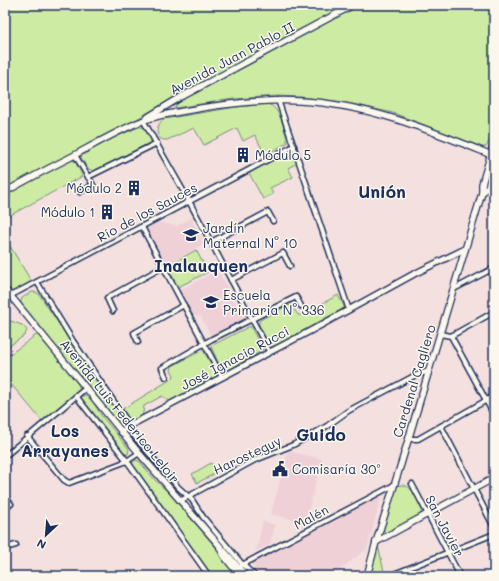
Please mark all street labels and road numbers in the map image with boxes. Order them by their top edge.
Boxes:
street label: Avenida Juan Pablo II [166,17,297,98]
street label: Río de los Sauces [94,178,200,245]
street label: José Ignacio Rucci [178,322,292,393]
street label: Cardenal Cagliero [388,322,439,439]
street label: Avenida Luis Federico Leloir [57,335,184,486]
street label: Harosteguy [210,431,284,478]
street label: San Javier [422,492,469,560]
street label: Malén [290,500,331,533]

